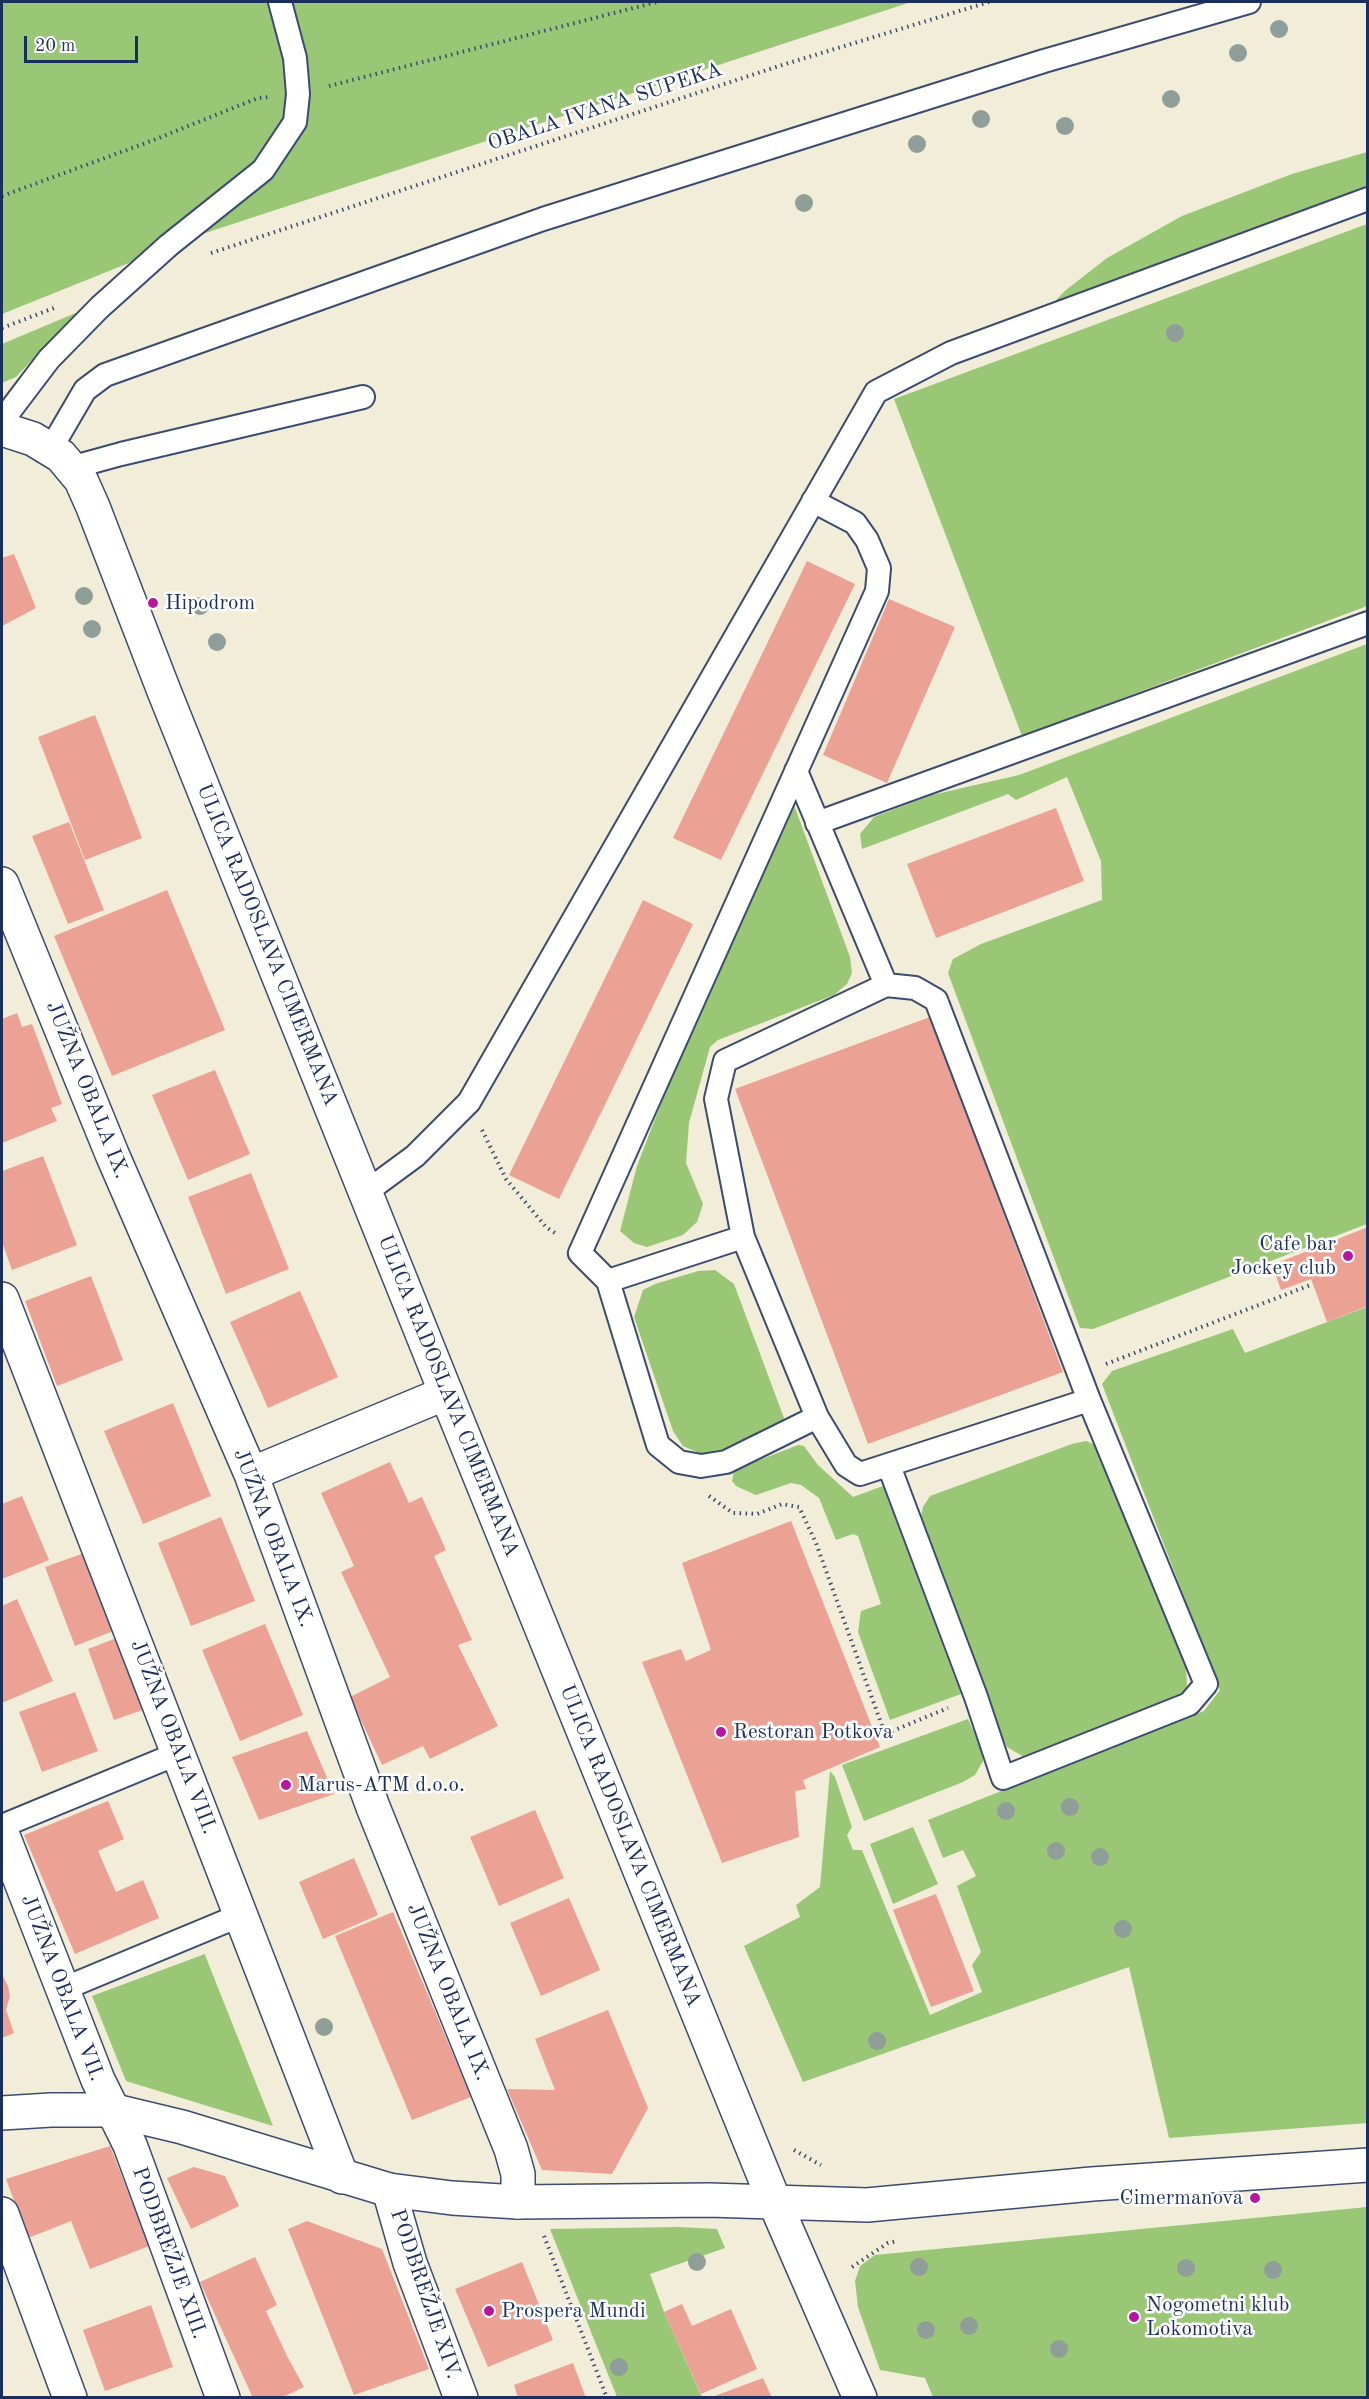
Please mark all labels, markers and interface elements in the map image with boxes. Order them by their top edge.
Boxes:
scale bar [27,24,141,62]
text: 20 m [35,37,75,55]
street label: OBALA IVANA SUPEKA [485,57,725,157]
place label: Hipodrom [165,590,255,616]
marker: Hipodrom [146,596,160,610]
street label: ULICA RADOSLAVA CIMERMANA [191,780,343,1110]
street label: JUŽNA OBALA IX. [40,998,134,1182]
street label: ULICA RADOSLAVA CIMERMANA [372,1231,524,1561]
place label: Cafe bar Jockey club [1231,1231,1336,1281]
marker: Cafe bar Jockey club [1341,1249,1355,1263]
street label: JUŽNA OBALA IX. [227,1445,319,1631]
street label: JUŽNA OBALA VIII. [124,1636,222,1838]
street label: ULICA RADOSLAVA CIMERMANA [554,1681,706,2011]
place label: Restoran Potkova [733,1719,893,1745]
marker: Restoran Potkova [714,1725,728,1739]
place label: Marus-ATM d.o.o. [298,1772,465,1798]
marker: Marus-ATM d.o.o. [279,1778,293,1792]
street label: JUŽNA OBALA VII. [15,1891,109,2085]
street label: JUŽNA OBALA IX. [401,1900,495,2084]
street label: PODBREŽJE XIII. [126,2164,212,2342]
place label: Cimermanova [1120,2185,1243,2211]
marker: Cimermanova [1248,2191,1262,2205]
street label: PODBREŽJE XIV. [384,2206,466,2382]
place label: Nogometni klub Lokomotiva [1146,2292,1289,2342]
place label: Prospera Mundi [501,2298,646,2324]
marker: Prospera Mundi [482,2304,496,2318]
marker: Nogometni klub Lokomotiva [1127,2310,1141,2324]

